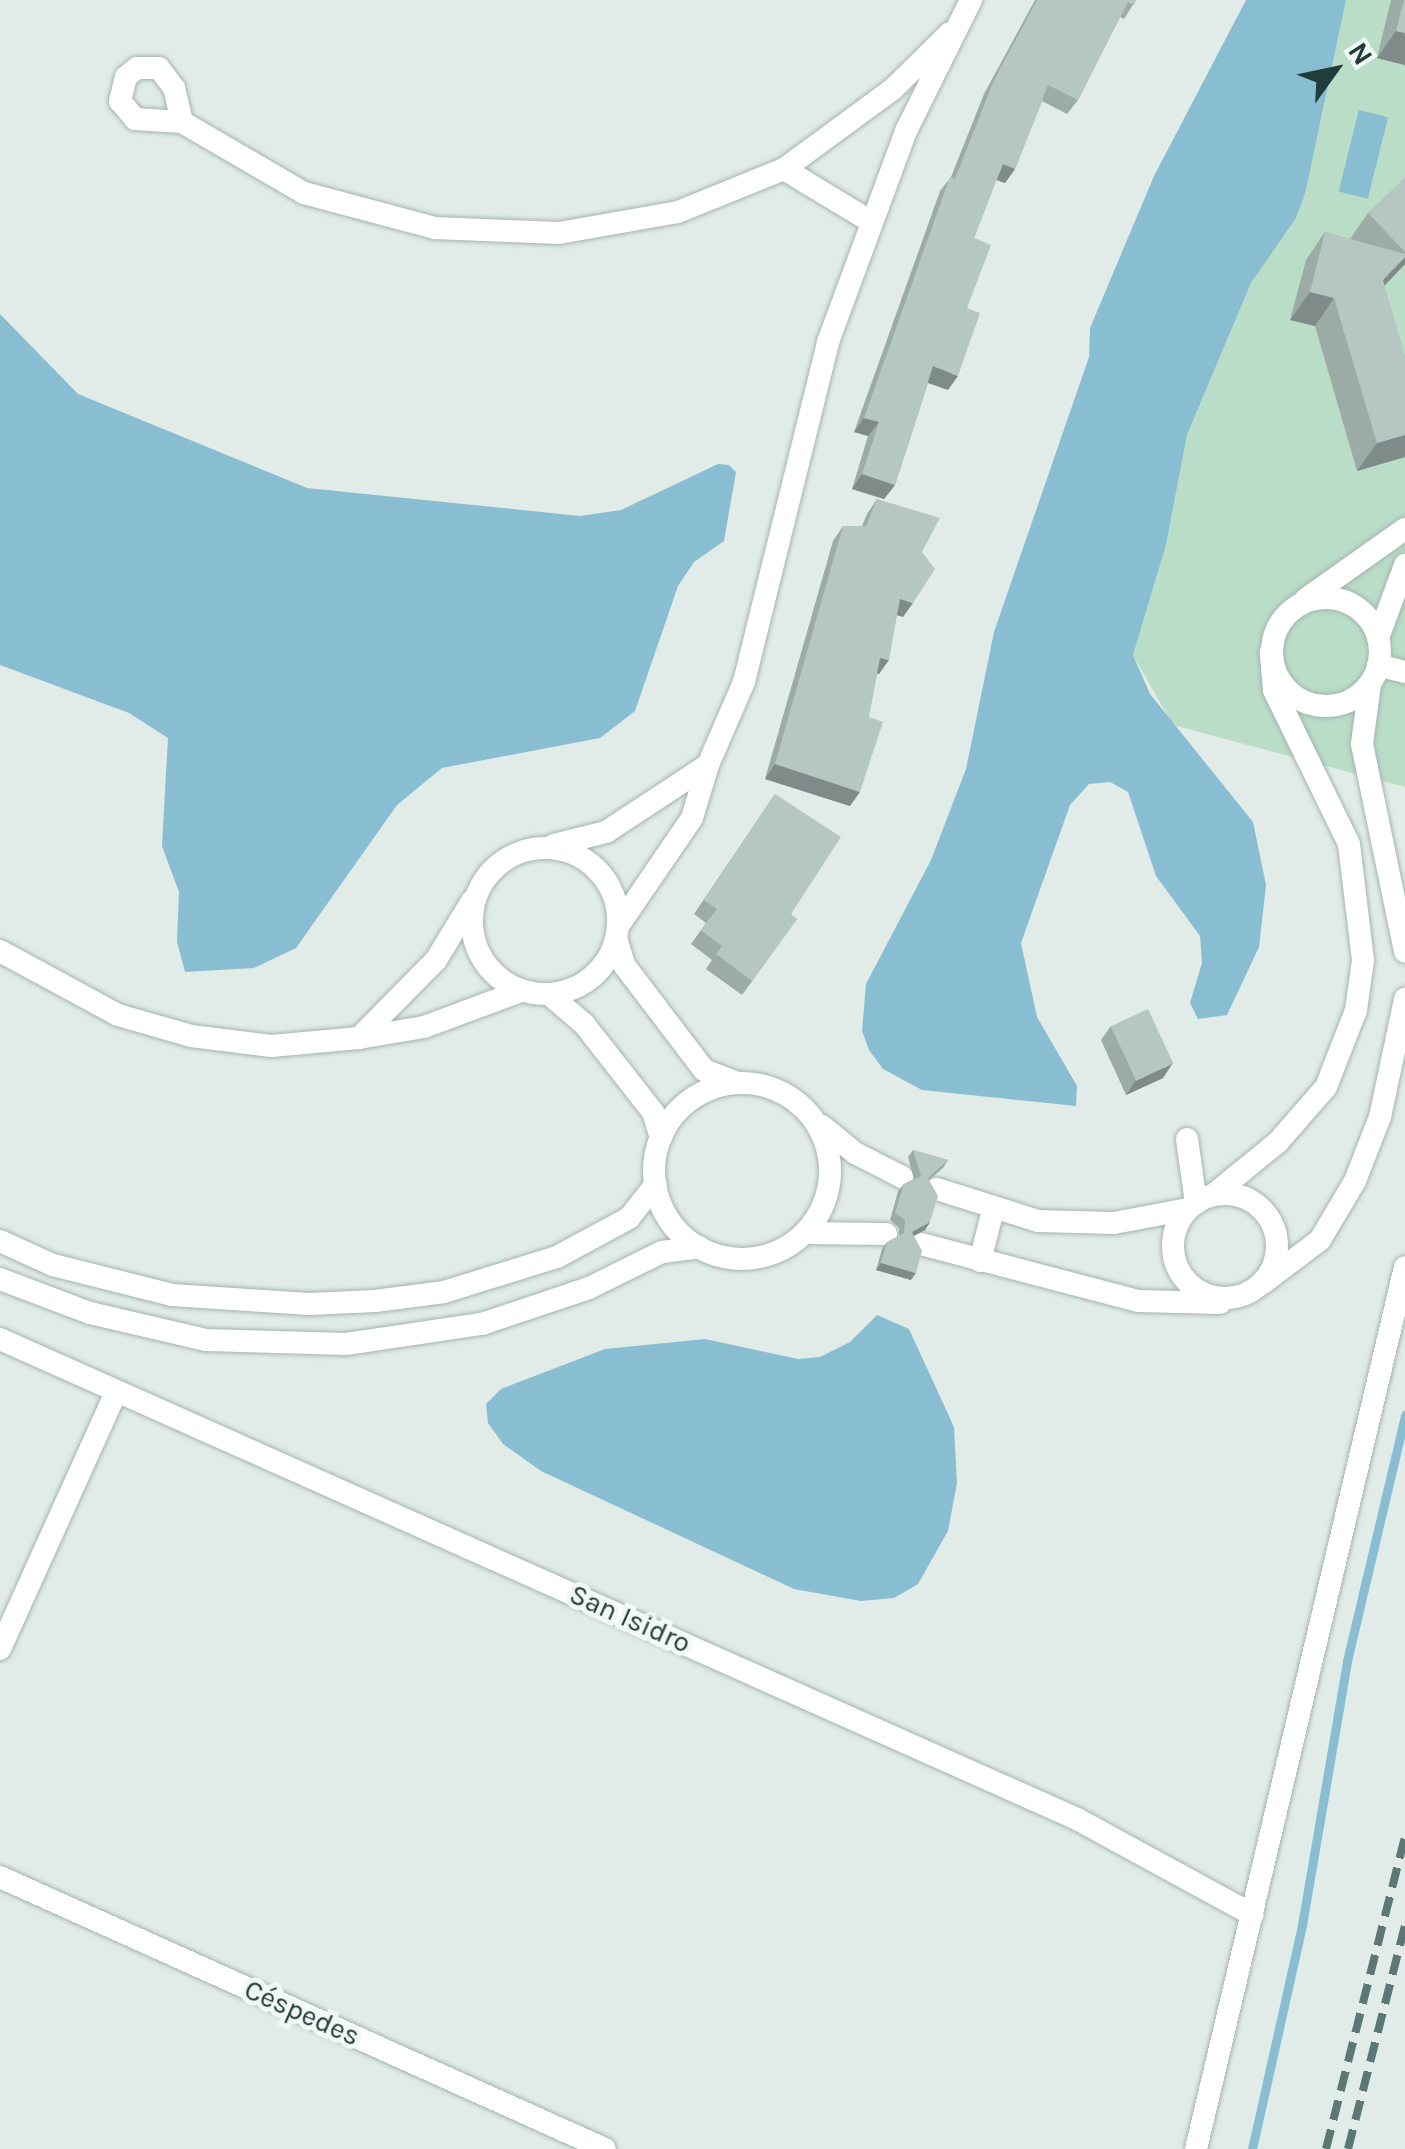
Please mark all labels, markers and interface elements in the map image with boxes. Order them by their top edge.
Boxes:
north arrow [1285,20,1385,120]
text: N [1341,36,1380,71]
street label: San Isidro [564,1577,696,1661]
street label: Céspedes [239,1973,365,2053]

